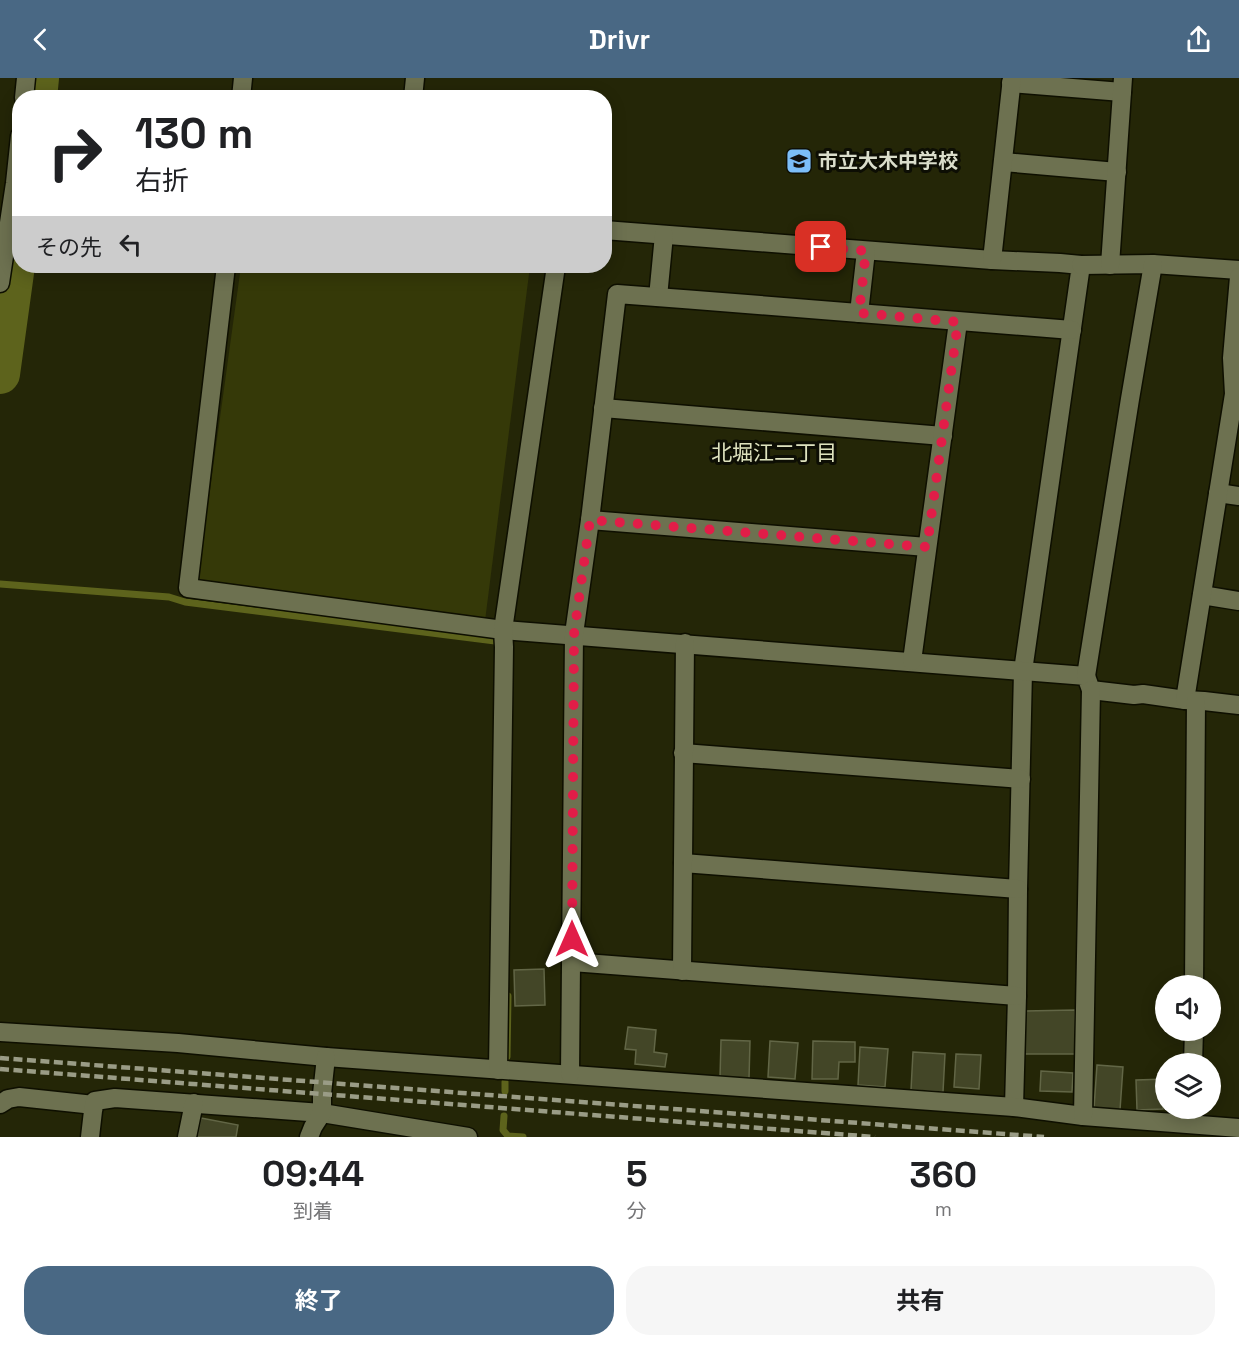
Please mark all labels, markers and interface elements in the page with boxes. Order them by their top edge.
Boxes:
text: Drivr [589,22,650,57]
icon: back [24,23,57,56]
icon: share [1182,23,1215,56]
text: 130 m [135,107,253,160]
icon: right [36,114,114,192]
school or university icon: 市立大木中学校 [784,146,814,176]
place label: 市立大木中学校 [818,148,958,174]
text: 右折 [135,163,189,198]
pin [795,221,846,272]
icon: left [114,228,147,261]
icon: arrive [804,230,837,263]
text: その先 [36,233,102,261]
district label: 北堀江二丁目 [711,439,837,466]
position arrow [540,907,604,971]
map controls [1155,975,1221,1119]
button: sound [1155,975,1221,1041]
button: layers [1155,1053,1221,1119]
text: 09:44 [262,1151,364,1197]
text: 5 [626,1151,648,1197]
text: 360 [910,1152,977,1198]
text: m [935,1196,952,1222]
text: 到着 [293,1198,333,1224]
text: 分 [627,1198,647,1224]
button: 終了 [24,1266,614,1335]
button: 共有 [626,1266,1215,1335]

